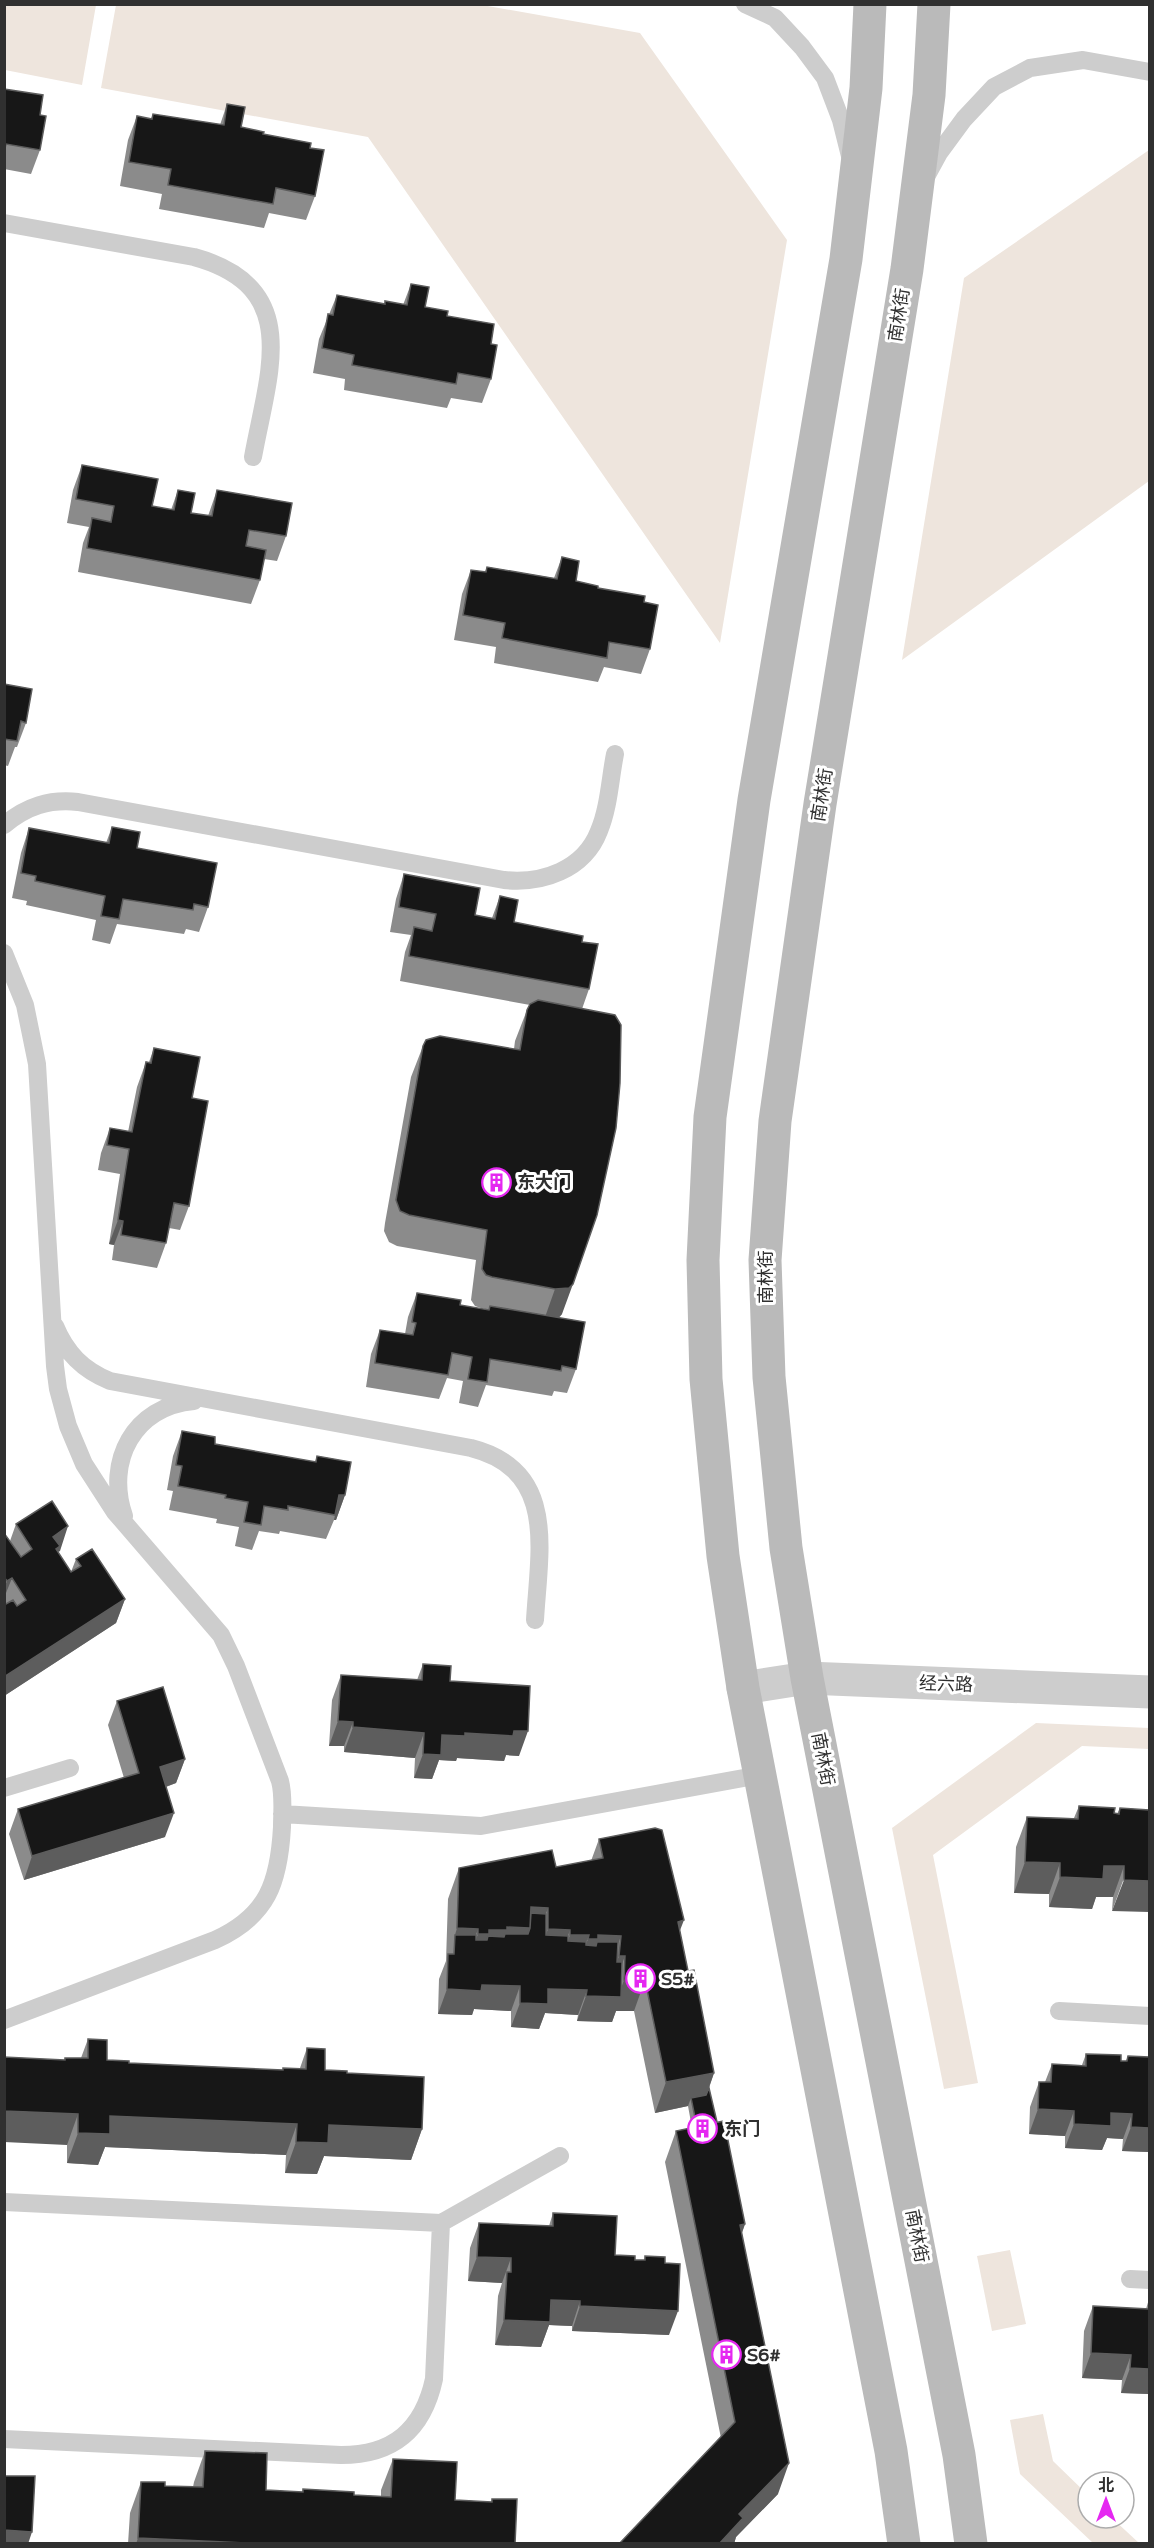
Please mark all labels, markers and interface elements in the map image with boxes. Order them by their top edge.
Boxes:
street label: 南林街 [884,287,914,343]
street label: 南林街 [807,767,837,823]
building icon: 东大门 [480,1166,512,1198]
place label: 东大门 [517,1171,571,1193]
street label: 南林街 [755,1250,777,1304]
street label: 经六路 [919,1672,973,1696]
street label: 南林街 [807,1730,839,1788]
building icon: S5# [624,1963,656,1995]
place label: S5# [661,1968,694,1990]
building icon: 东门 [687,2113,719,2145]
place label: 东门 [724,2118,760,2140]
street label: 南林街 [901,2207,933,2265]
building icon: S6# [710,2339,742,2371]
place label: S6# [747,2344,780,2366]
north arrow [1076,2470,1136,2530]
text: 北 [1098,2476,1114,2496]

